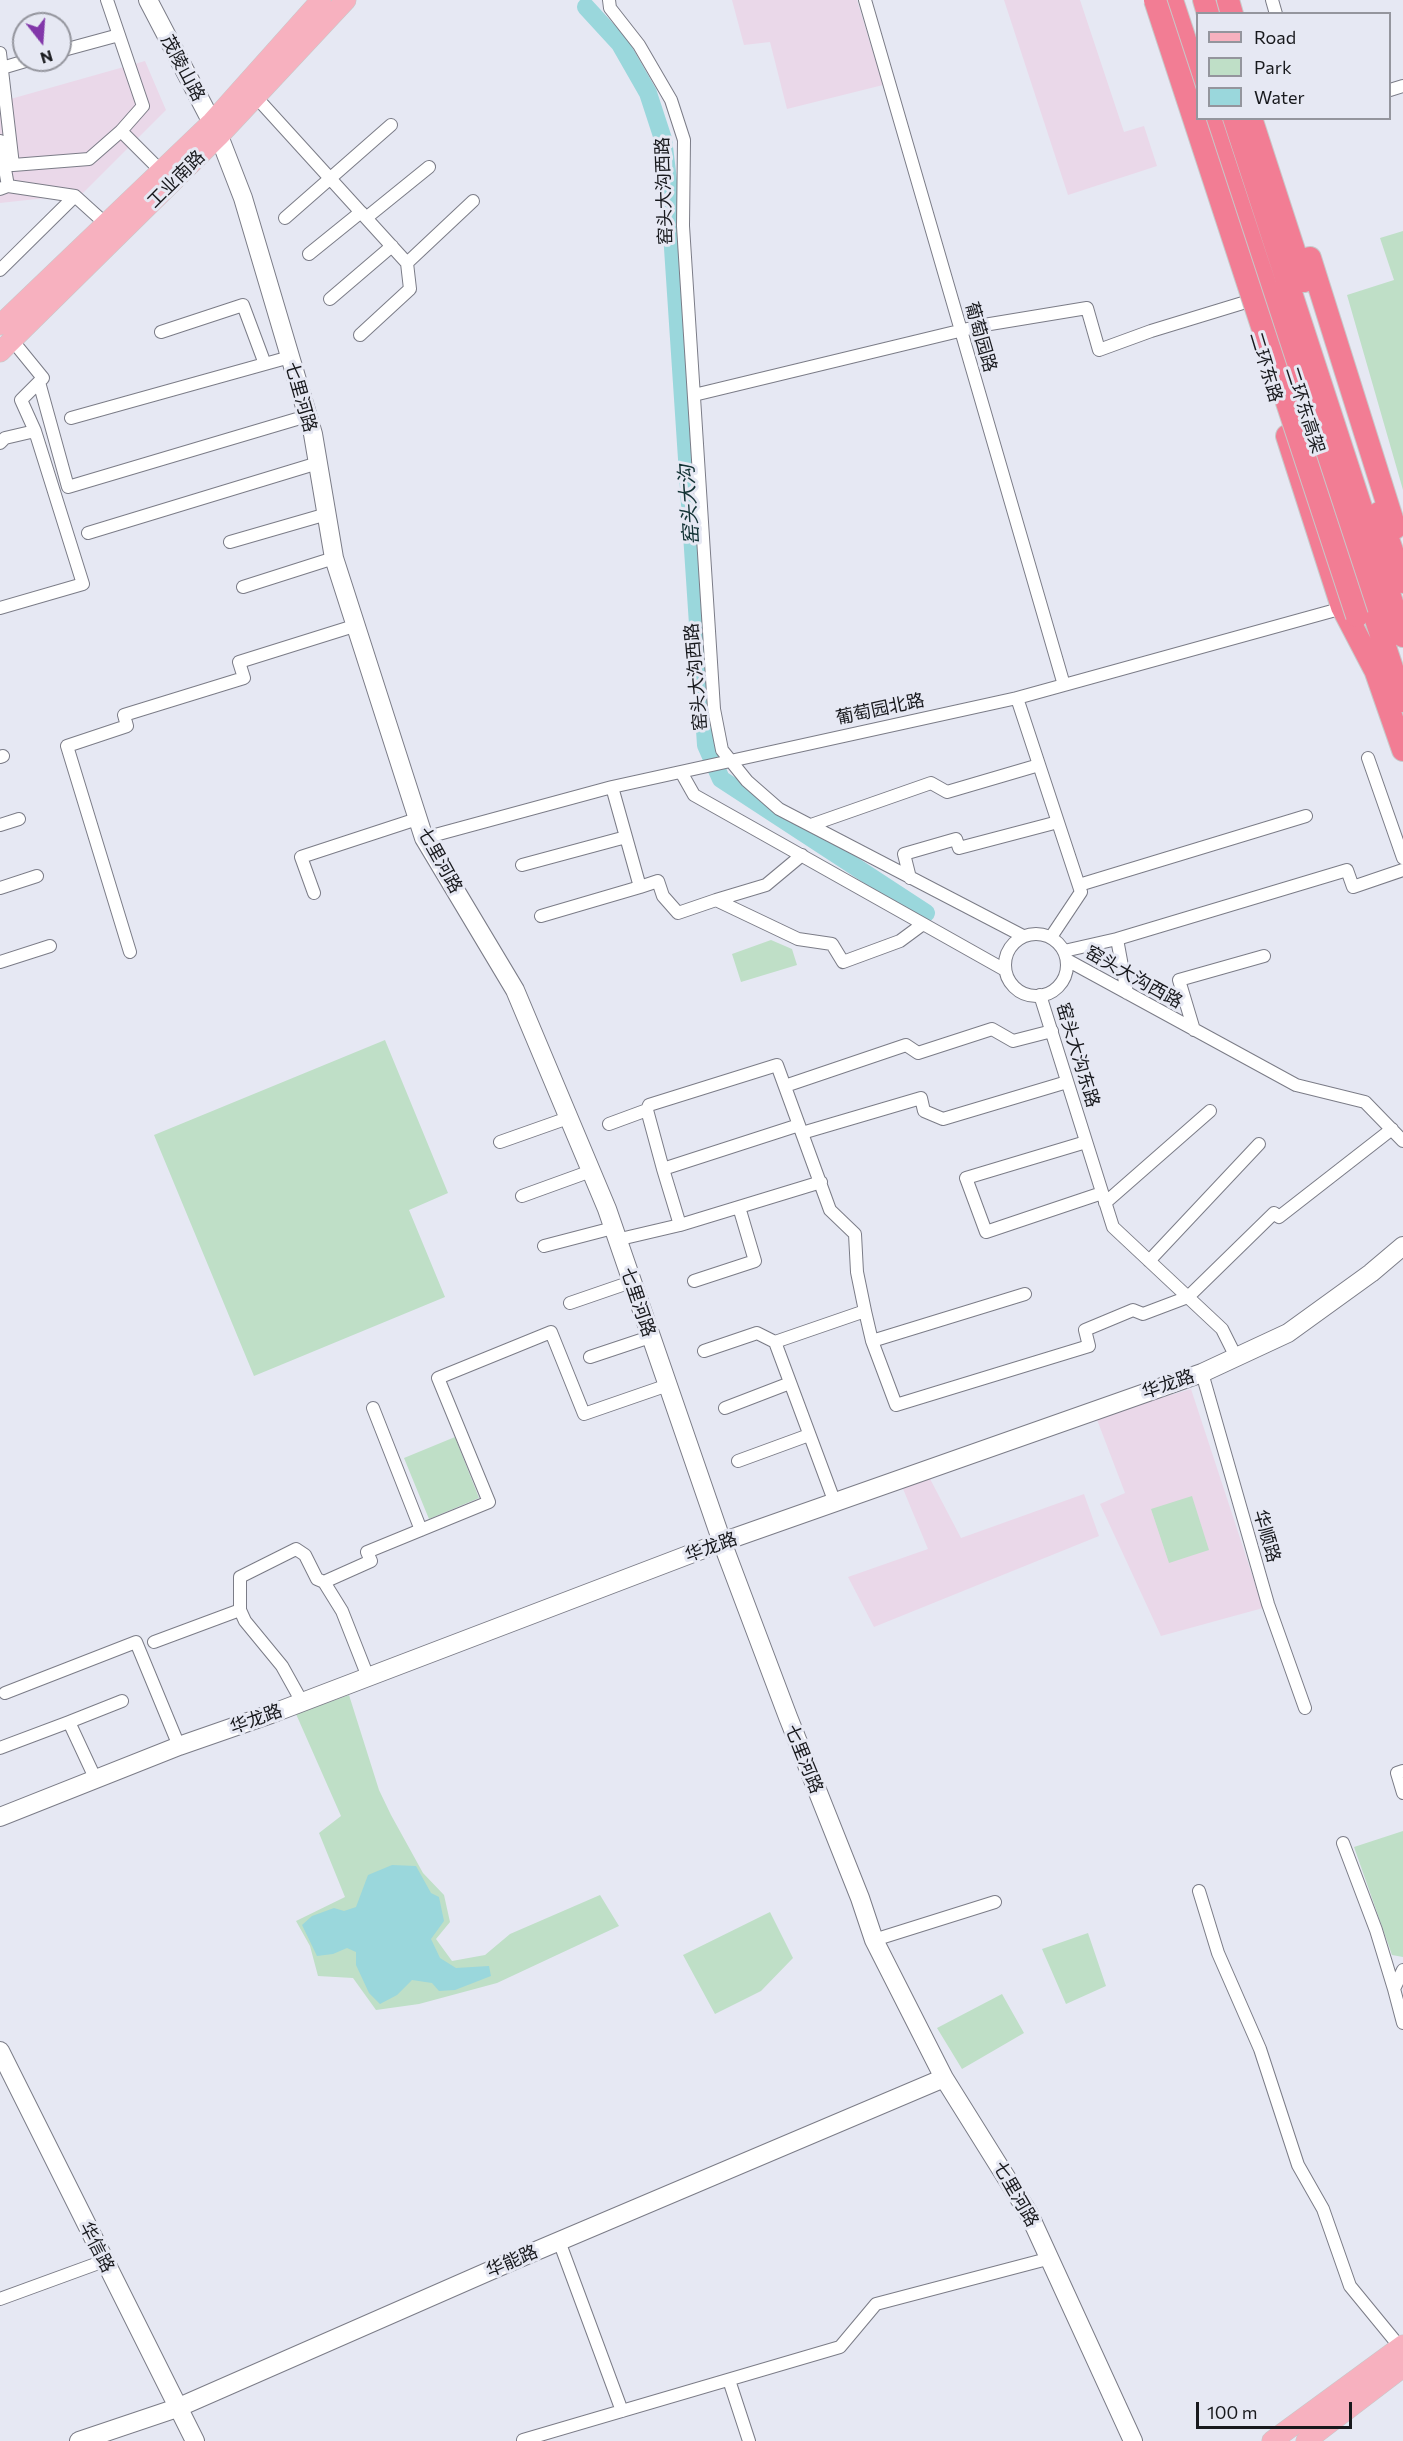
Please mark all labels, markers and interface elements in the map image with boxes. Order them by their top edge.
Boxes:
north arrow [12,12,72,72]
legend [1196,12,1391,120]
text: Road [1254,26,1296,48]
street label: 茂陵山路 [157,31,209,105]
text: N [38,47,55,69]
text: Park [1254,56,1292,78]
text: Water [1254,86,1305,108]
street label: 窑头大沟西路 [651,137,677,245]
street label: 工业南路 [143,146,209,212]
street label: 葡萄园路 [961,299,1001,375]
street label: 二环东路 [1245,329,1287,405]
street label: 七里河路 [281,359,321,435]
street label: 二环东高架 [1281,364,1329,456]
water label: 窑头大沟 [674,464,704,546]
street label: 窑头大沟西路 [681,622,711,732]
street label: 葡萄园北路 [834,689,926,729]
street label: 七里河路 [413,823,467,897]
street label: 窑头大沟西路 [1082,941,1186,1013]
street label: 窑头大沟东路 [1052,1000,1104,1110]
street label: 七里河路 [616,1264,660,1340]
street label: 华龙路 [1139,1365,1197,1403]
street label: 华顺路 [1249,1507,1285,1565]
street label: 华龙路 [682,1528,740,1566]
street label: 华龙路 [227,1700,285,1738]
street label: 七里河路 [781,1722,827,1796]
street label: 七里河路 [989,2157,1043,2231]
street label: 华信路 [75,2218,119,2276]
street label: 华能路 [483,2241,541,2281]
scale bar [1199,2390,1355,2428]
text: 100 m [1207,2401,1257,2423]

